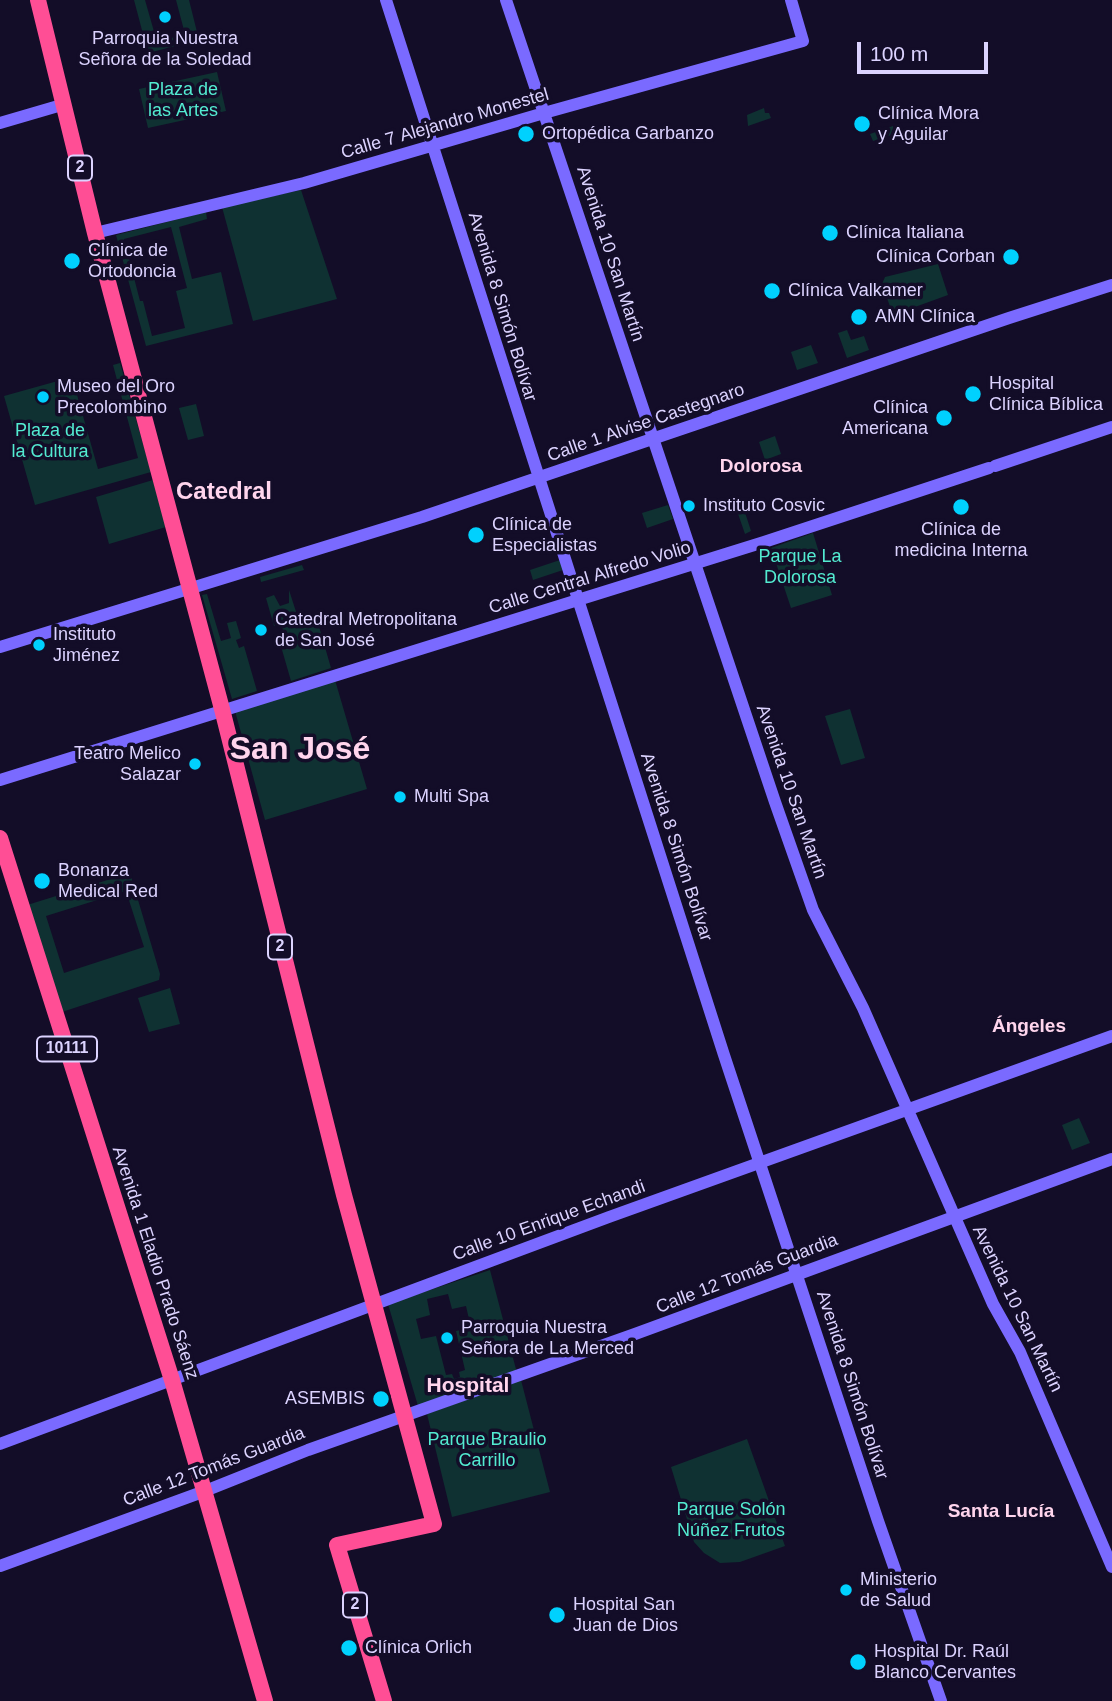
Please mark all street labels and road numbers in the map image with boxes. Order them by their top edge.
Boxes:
street label: Calle 7 Alejandro Monestel [339,84,551,164]
road number: 2 [68,156,92,180]
street label: Avenida 10 San Martín [571,164,649,344]
street label: Avenida 8 Simón Bolívar [463,210,541,404]
street label: Calle 1 Alvise Castegnaro [545,379,747,467]
street label: Calle Central Alfredo Volio [486,537,694,619]
street label: Avenida 10 San Martín [751,702,831,882]
street label: Avenida 8 Simón Bolívar [635,750,717,944]
road number: 2 [268,934,292,959]
road number: 10111 [37,1036,97,1062]
street label: Avenida 1 Eladio Prado Sáenz [107,1144,203,1382]
street label: Calle 10 Enrique Echandi [450,1176,648,1266]
street label: Avenida 10 San Martín [967,1222,1067,1396]
street label: Calle 12 Tomás Guardia [653,1229,841,1319]
street label: Avenida 8 Simón Bolívar [811,1288,893,1482]
street label: Calle 12 Tomás Guardia [120,1422,308,1512]
road number: 2 [343,1592,367,1618]

